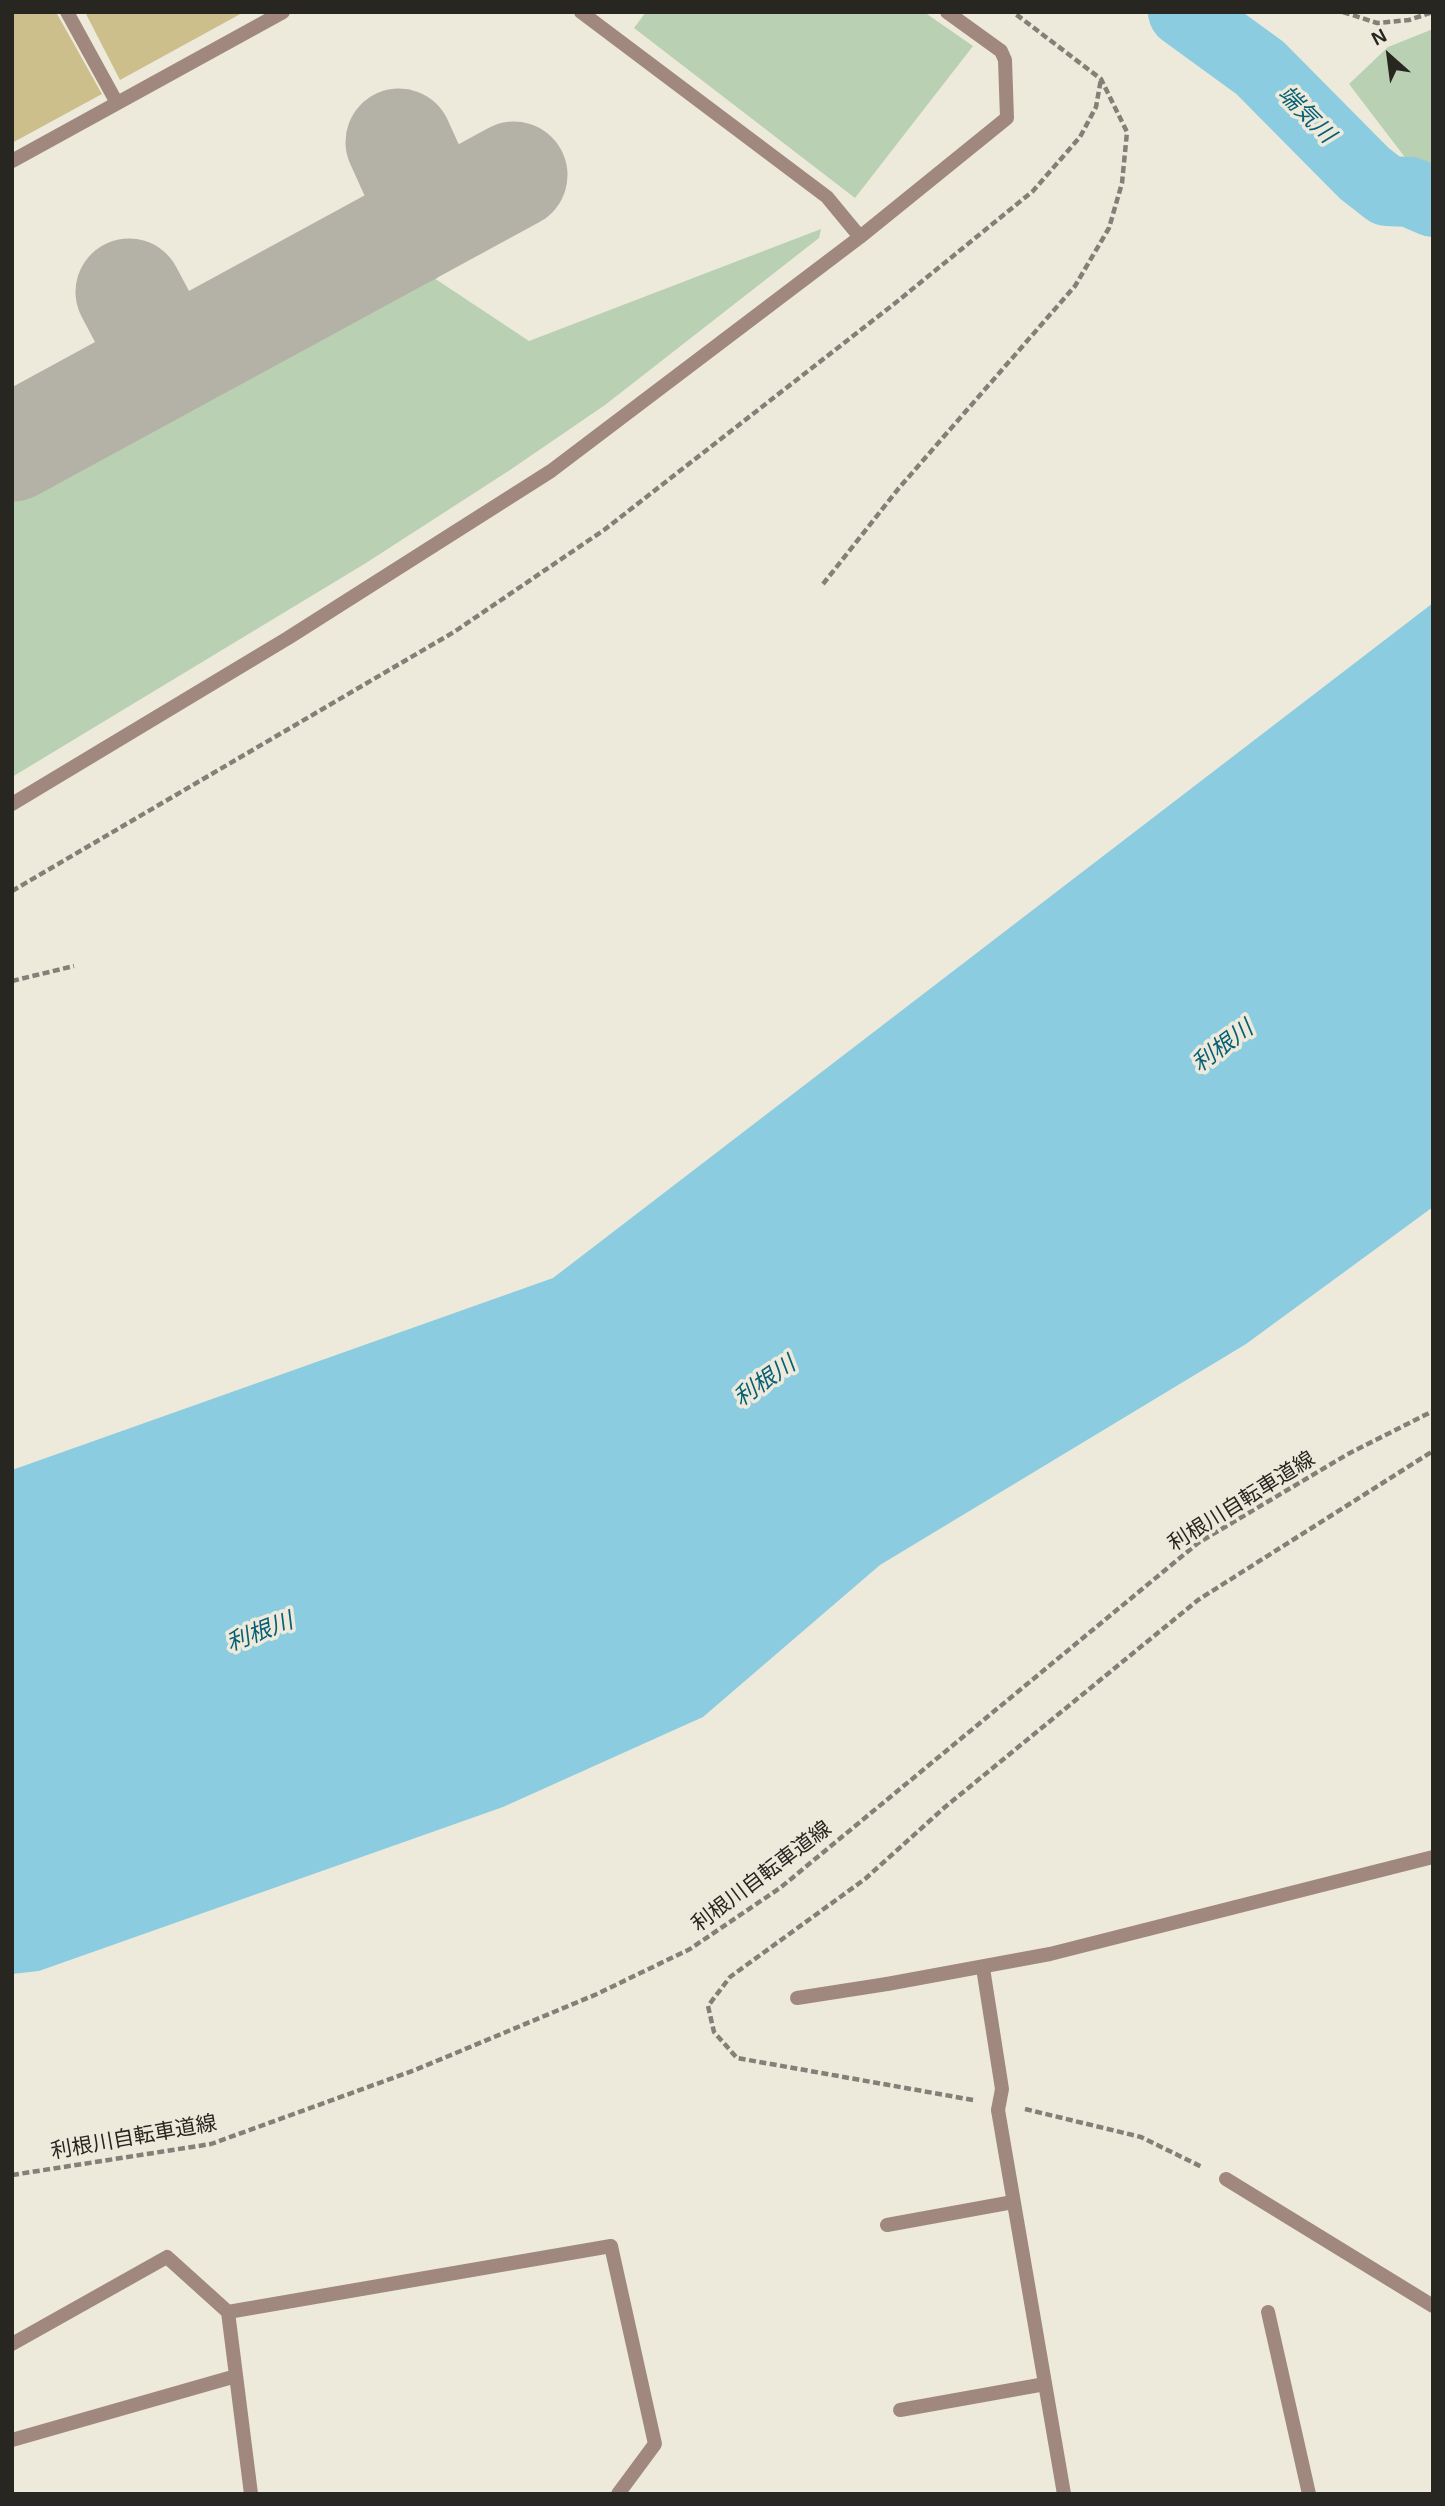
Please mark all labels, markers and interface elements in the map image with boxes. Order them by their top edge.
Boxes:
north arrow [1354,21,1424,91]
text: N [1368,25,1390,50]
water label: 端気川 [1272,81,1340,149]
water label: 利根川 [1187,1015,1259,1079]
water label: 利根川 [729,1351,801,1413]
street label: 利根川自転車道線 [1164,1447,1320,1557]
water label: 利根川 [223,1608,297,1658]
street label: 利根川自転車道線 [687,1816,837,1938]
street label: 利根川自転車道線 [49,2111,219,2165]

